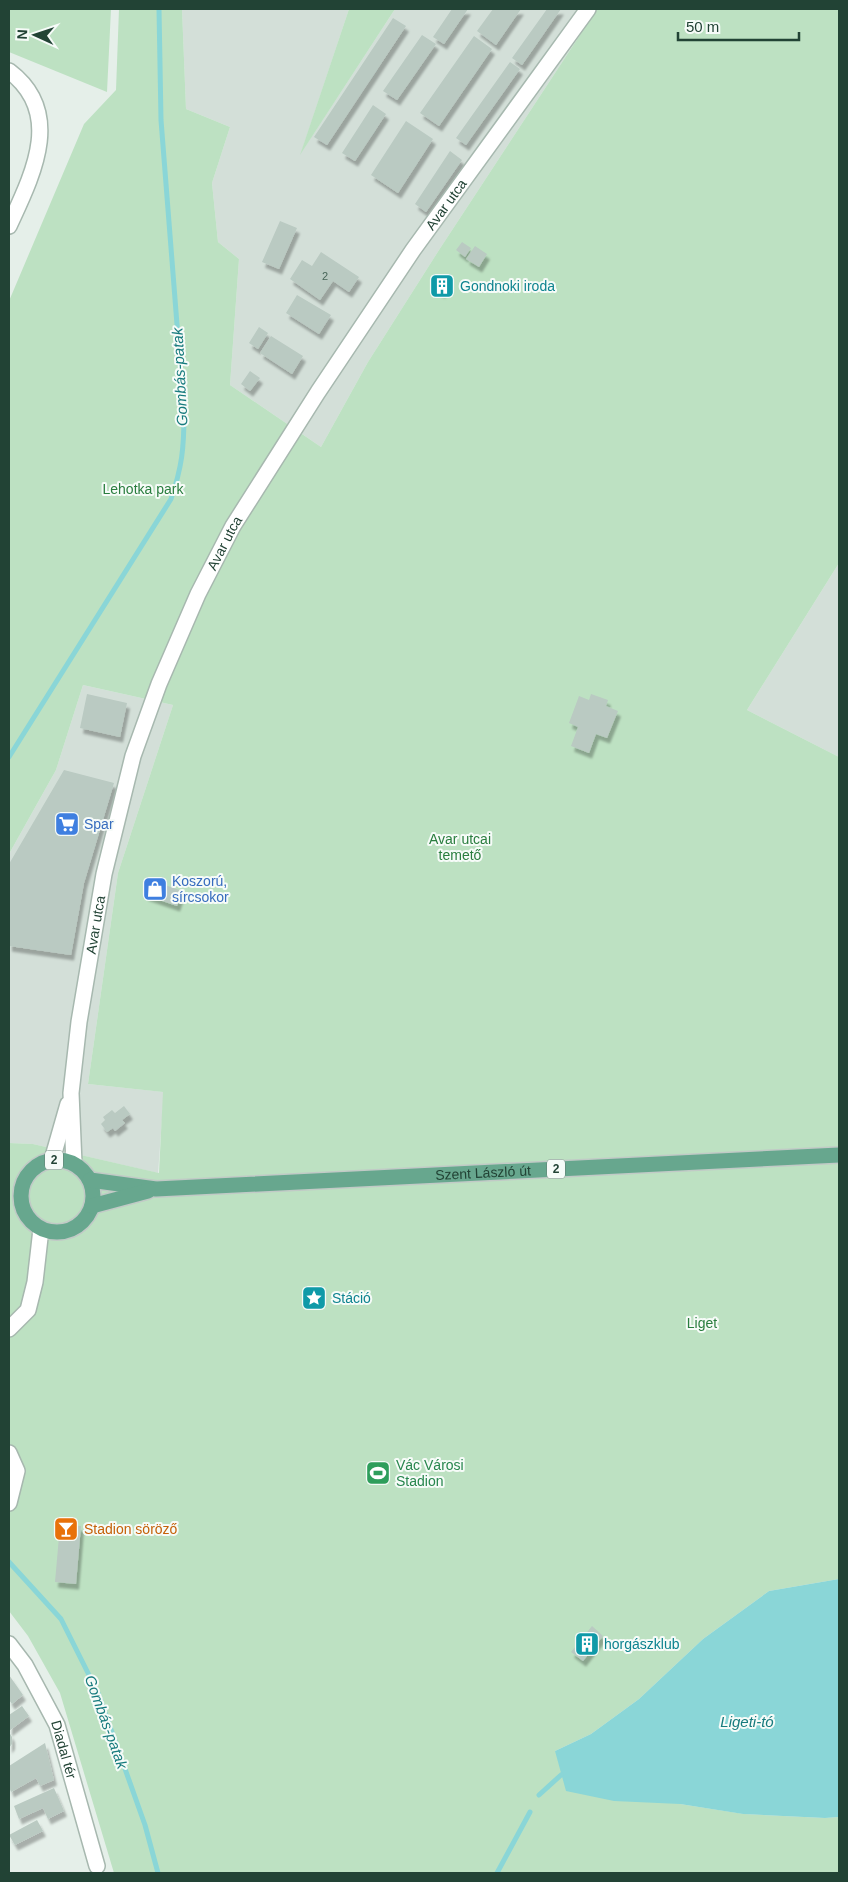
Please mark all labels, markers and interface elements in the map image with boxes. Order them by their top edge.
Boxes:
north arrow [10,10,60,60]
scale bar [678,10,799,42]
text: 50 m [686,18,719,35]
text: N [14,29,30,40]
street label: Avar utca [422,176,470,233]
house number: 2 [322,270,328,282]
building icon: Gondnoki iroda [429,273,455,299]
place label: Gondnoki iroda [460,278,555,294]
water label: Gombás-patak [168,326,191,427]
park label: Lehotka park [103,481,184,497]
street label: Avar utca [204,513,245,573]
supermarket icon: Spar [54,811,80,837]
place label: Spar [84,816,114,832]
park label: Avar utcai temető [429,831,491,863]
place label: Koszorú, sírcsokor [172,873,229,905]
shop icon: Koszorú, sírcsokor [142,876,168,902]
street label: Avar utca [83,894,108,955]
road number: 2 [45,1150,63,1170]
road number: 2 [547,1160,565,1178]
street label: Szent László út [435,1162,531,1183]
place icon: Stáció [301,1285,327,1311]
place label: Stáció [332,1290,371,1306]
park label: Liget [687,1315,717,1331]
place label: Vác Városi Stadion [396,1457,464,1489]
sports icon: Vác Városi Stadion [365,1460,391,1486]
bar icon: Stadion söröző [53,1516,79,1542]
place label: Stadion söröző [84,1521,178,1537]
building icon: horgászklub [574,1631,600,1657]
place label: horgászklub [604,1636,680,1652]
water label: Gombás-patak [82,1673,132,1772]
water label: Ligeti-tó [720,1713,774,1730]
street label: Diadal tér [48,1719,80,1781]

